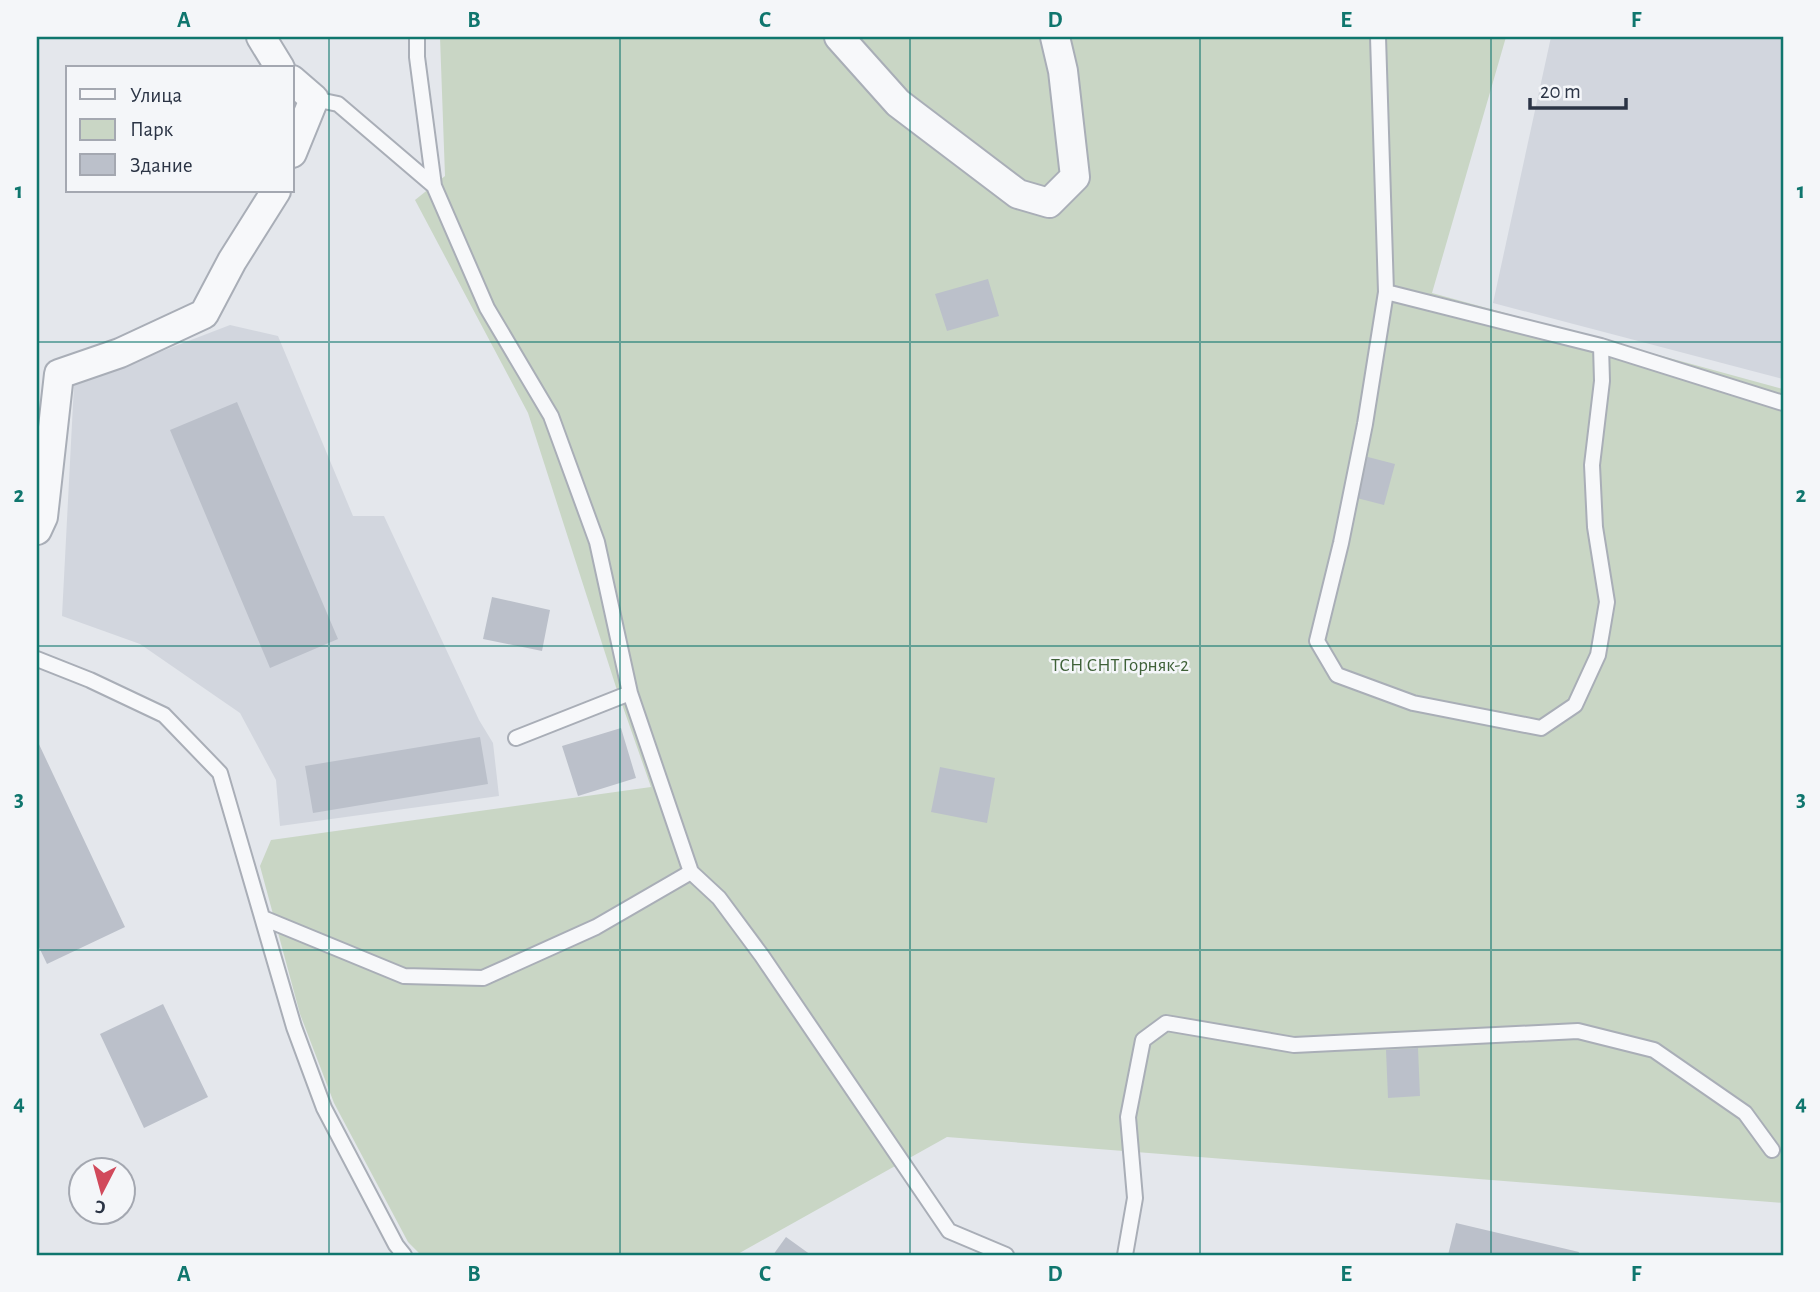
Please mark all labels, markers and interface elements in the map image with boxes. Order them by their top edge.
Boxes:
text: A [177,9,191,32]
text: B [467,9,481,32]
text: C [759,9,771,32]
text: D [1047,9,1063,32]
text: E [1340,9,1352,32]
text: F [1631,9,1642,32]
legend [66,66,294,192]
scale bar [1530,66,1626,110]
text: 20 m [1540,81,1581,102]
text: Улица [130,85,183,106]
text: Парк [130,119,174,140]
text: Здание [130,155,193,176]
text: 1 [15,180,23,203]
text: 1 [1797,180,1805,203]
text: 2 [14,484,25,507]
text: 2 [1796,484,1807,507]
park label: ТСН СНТ Горняк-2 [1051,656,1189,675]
text: 3 [14,788,24,811]
text: 3 [1796,788,1806,811]
text: 4 [13,1092,25,1115]
text: 4 [1795,1092,1807,1115]
north arrow [66,1156,136,1226]
text: С [94,1196,107,1216]
text: A [177,1263,191,1286]
text: B [467,1263,481,1286]
text: C [759,1263,771,1286]
text: D [1047,1263,1063,1286]
text: E [1340,1263,1352,1286]
text: F [1631,1263,1642,1286]

